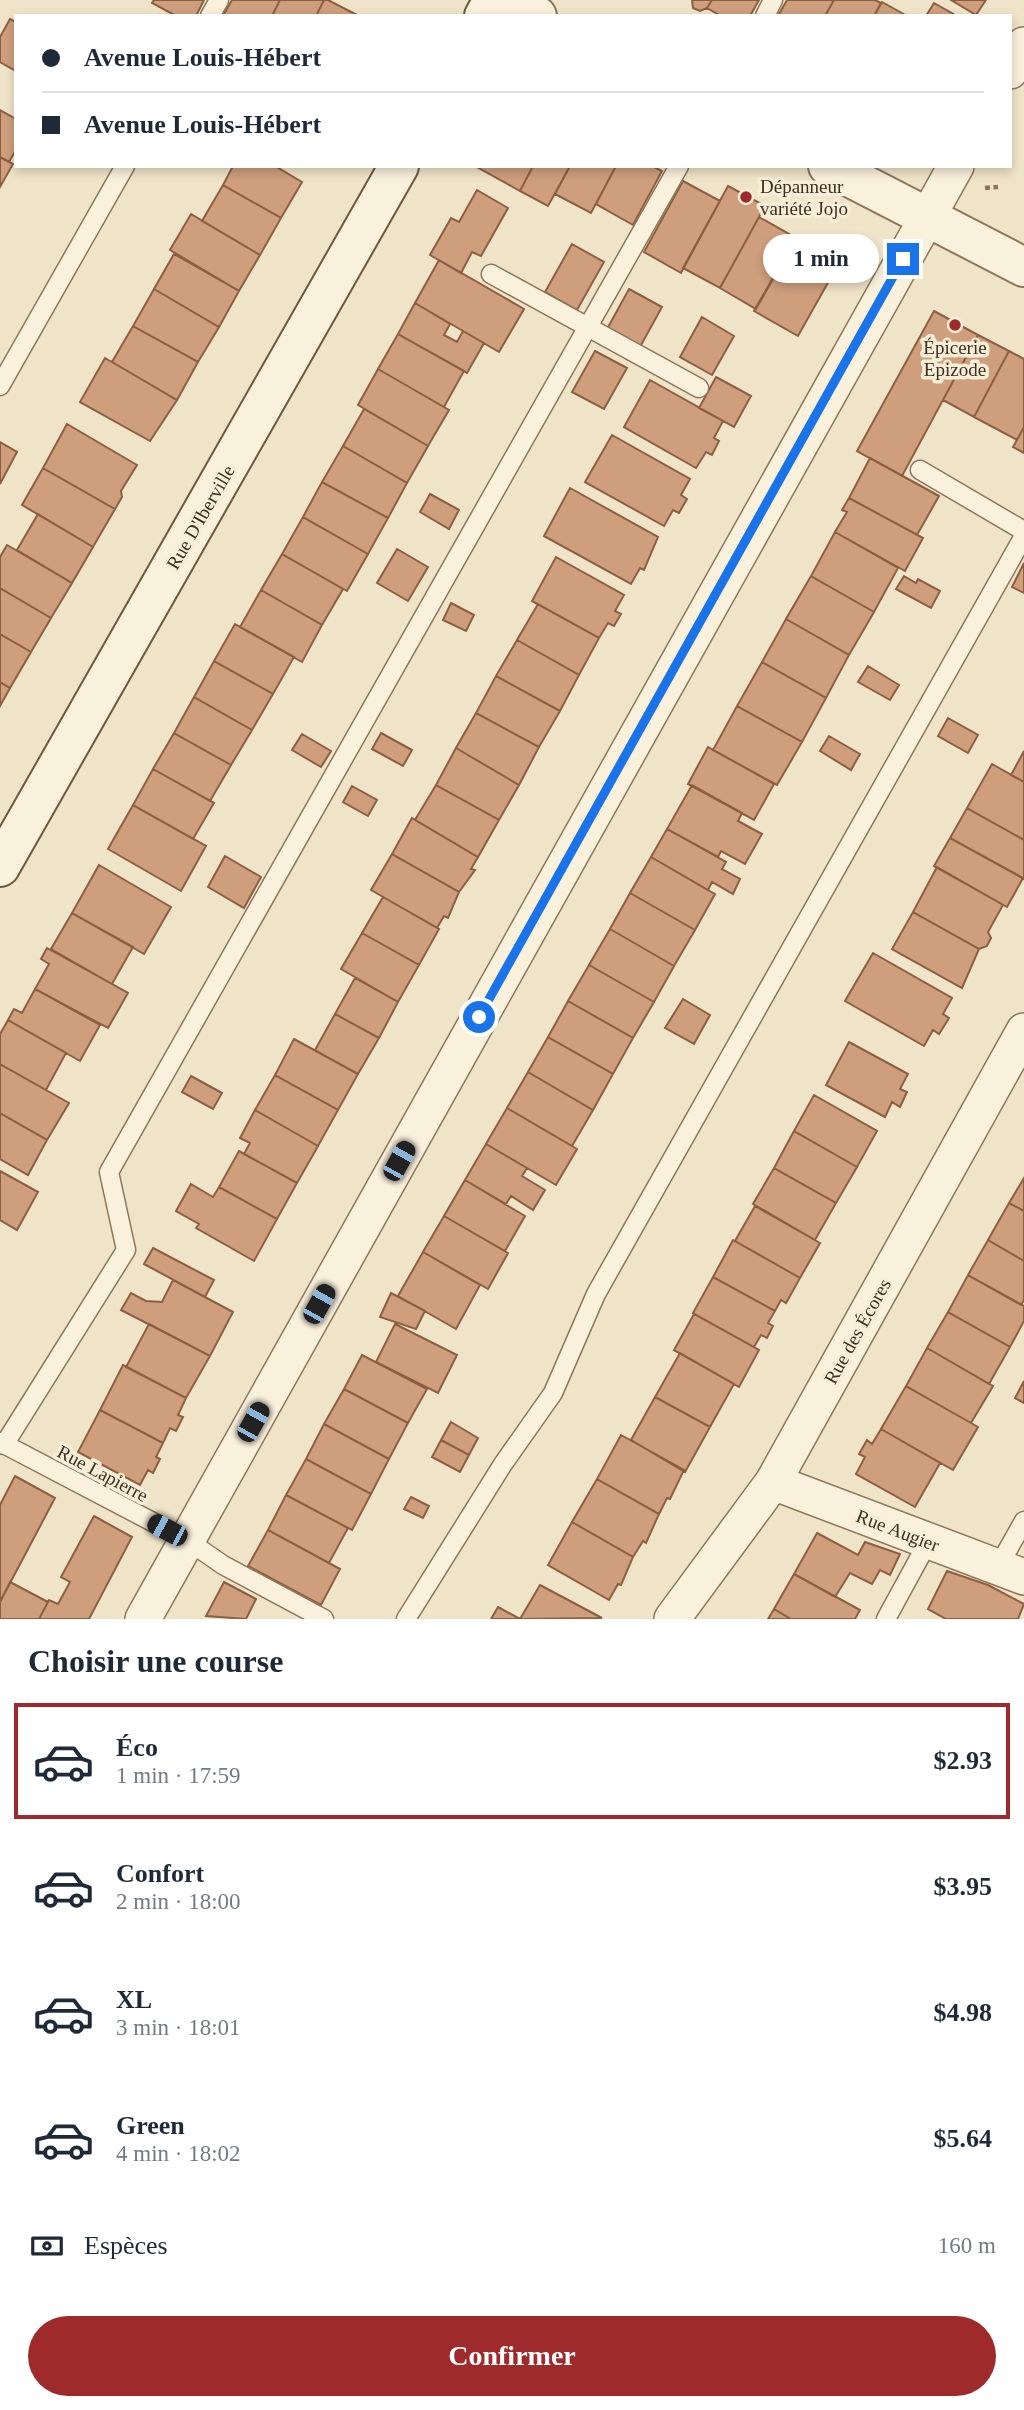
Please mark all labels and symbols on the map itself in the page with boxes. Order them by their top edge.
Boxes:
place label: Dépanneur variété Jojo [760,176,848,219]
marker: Dépanneur variété Jojo [738,189,754,205]
callout: 1 min [763,234,878,284]
route end [887,243,919,275]
marker: Épicerie Epizode [947,317,963,333]
place label: Épicerie Epizode [923,337,987,380]
street label: Rue D'Iberville [162,461,239,573]
route start [463,1001,495,1033]
car [380,1138,419,1184]
street label: Rue des Écores [820,1275,895,1388]
car [300,1281,339,1327]
car [234,1399,273,1445]
street label: Rue Lapierre [54,1441,152,1506]
street label: Rue Augier [853,1505,943,1556]
car [144,1511,191,1549]

